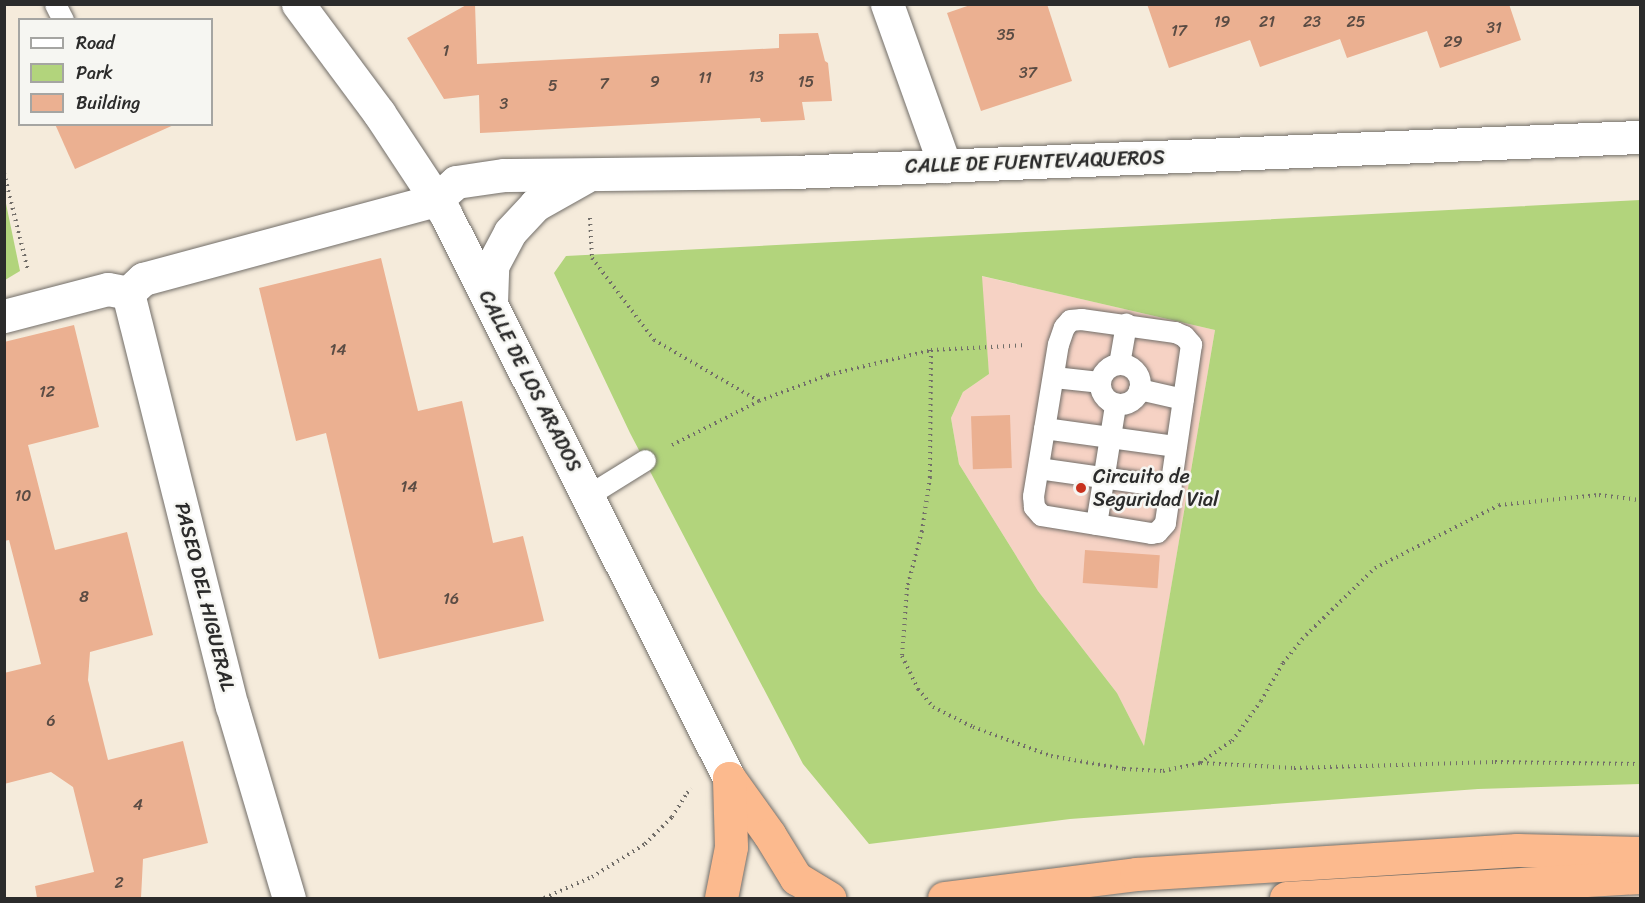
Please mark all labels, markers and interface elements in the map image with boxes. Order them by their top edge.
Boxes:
house number: 19 [1214,12,1230,32]
house number: 21 [1259,12,1275,32]
house number: 23 [1303,12,1321,32]
house number: 25 [1346,12,1366,32]
legend [18,18,213,126]
house number: 31 [1486,18,1502,38]
house number: 17 [1171,21,1187,41]
house number: 35 [997,25,1015,45]
text: Road [76,27,115,59]
house number: 29 [1443,32,1463,52]
house number: 1 [443,41,449,61]
text: Park [76,57,113,89]
house number: 37 [1019,63,1037,83]
house number: 13 [748,67,764,87]
house number: 11 [698,68,712,88]
house number: 9 [650,72,660,92]
house number: 15 [798,72,814,92]
house number: 7 [599,74,609,94]
house number: 5 [548,76,558,96]
text: Building [76,87,140,119]
house number: 3 [500,94,508,114]
street label: CALLE DE FUENTEVAQUEROS [907,146,1163,178]
street label: CALLE DE LOS ARADOS [473,285,587,477]
house number: 14 [330,340,346,360]
house number: 12 [39,382,55,402]
place label: Circuito de Seguridad Vial [1093,464,1220,511]
house number: 14 [401,477,417,497]
marker: Circuito de Seguridad Vial [1074,481,1088,495]
house number: 10 [15,486,31,506]
street label: PASEO DEL HIGUERAL [170,499,240,695]
house number: 8 [79,587,89,607]
house number: 16 [443,589,459,609]
house number: 6 [46,711,56,731]
house number: 4 [133,795,143,815]
house number: 2 [114,873,124,893]

